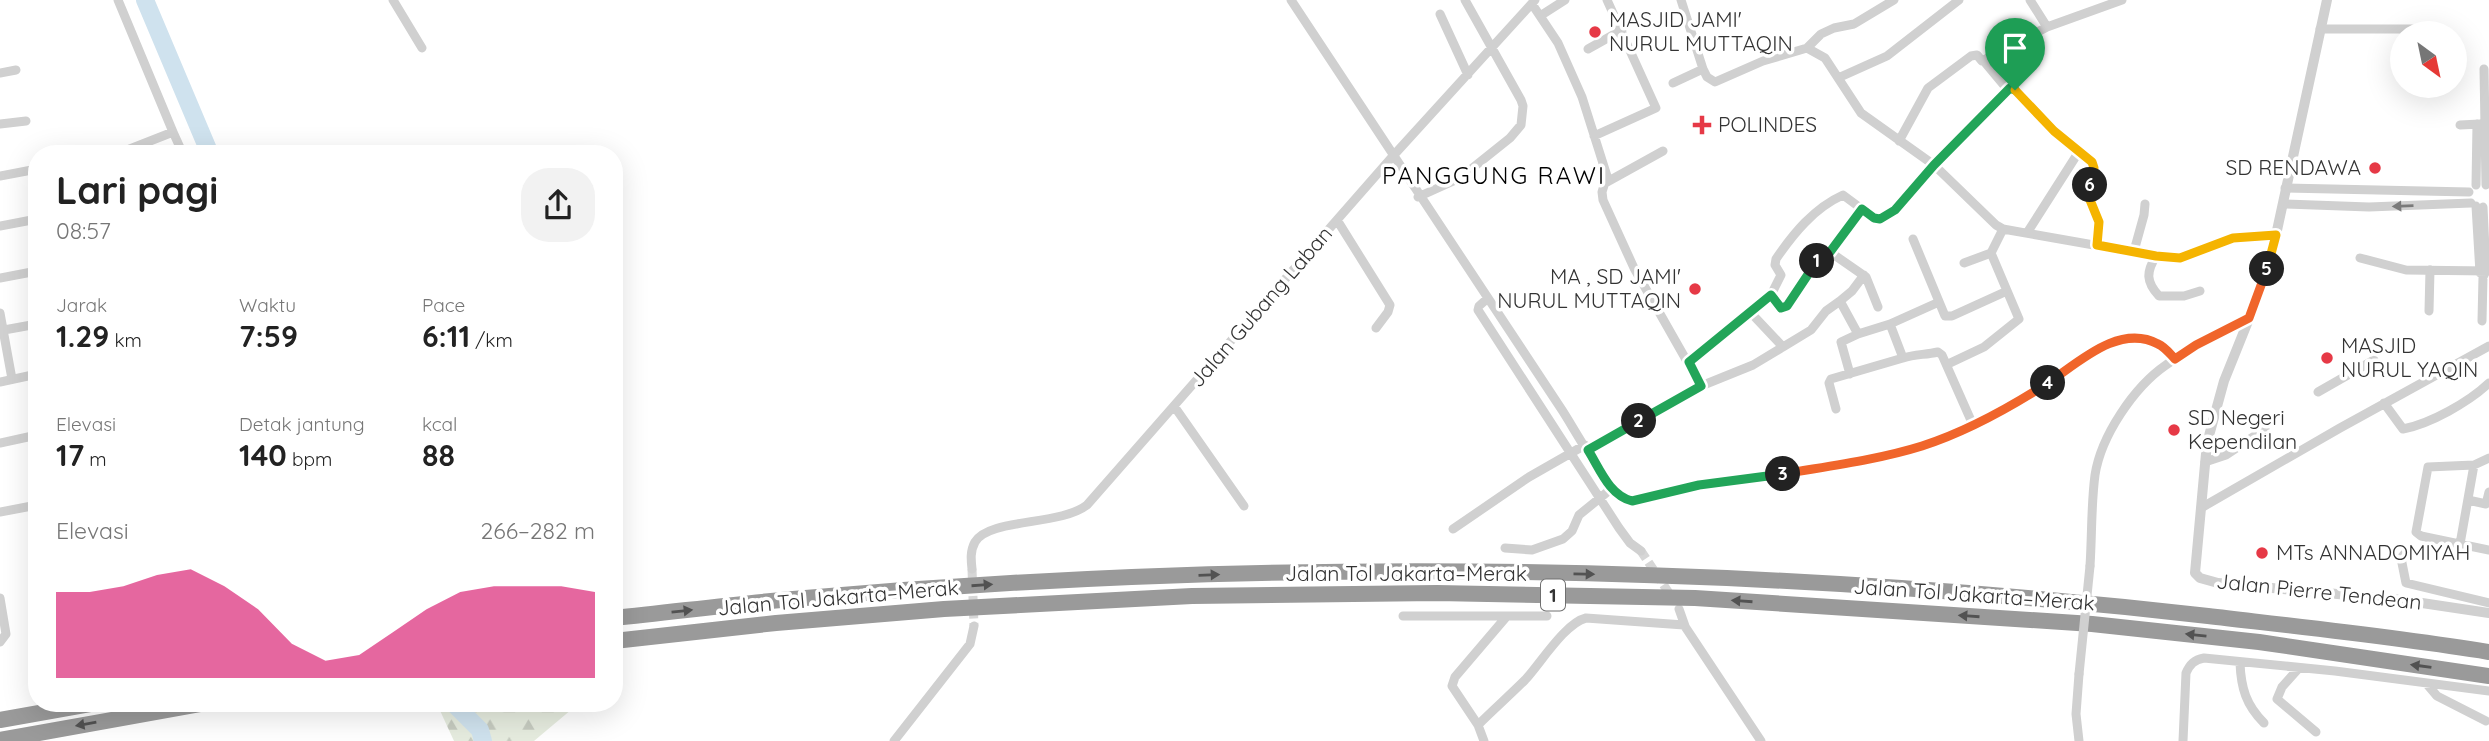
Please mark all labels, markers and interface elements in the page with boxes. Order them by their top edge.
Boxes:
place label: MASJID JAMI' NURUL MUTTAQIN [1609,6,1793,56]
pin [1985,18,2045,90]
north arrow [2390,21,2468,98]
map controls [2390,21,2467,98]
marker: MASJID JAMI' NURUL MUTTAQIN [1587,24,1603,40]
icon: arrive [1996,29,2034,67]
place label: POLINDES [1718,111,1817,137]
marker: POLINDES [1692,115,1712,135]
place label: SD RENDAWA [2226,154,2361,180]
district label: PANGGUNG RAWI [1382,160,1606,190]
marker: SD RENDAWA [2367,160,2383,176]
text: Lari pagi [56,166,218,214]
button: share [521,168,595,242]
pin: 6 [2072,168,2108,202]
text: 6 [2084,172,2095,196]
one-way arrow [2392,200,2414,211]
text: 08:57 [56,216,111,245]
street label: Jalan Gubang Laban [1183,221,1337,392]
pin: 1 [1800,244,1834,278]
text: 1 [1813,248,1820,272]
pin: 5 [2250,252,2284,286]
text: 5 [2261,256,2272,280]
place label: MA , SD JAMI' NURUL MUTTAQIN [1497,263,1681,313]
marker: MA , SD JAMI' NURUL MUTTAQIN [1687,281,1703,297]
text: Jarak [56,293,107,317]
text: Waktu [239,293,296,317]
text: Pace [422,293,465,317]
text: 1.29 [56,317,109,355]
text: 7:59 [239,317,298,355]
text: 6:11 [422,317,470,355]
text: km [109,328,142,352]
text: /km [470,328,513,352]
place label: MASJID NURUL YAQIN [2341,332,2478,382]
marker: MASJID NURUL YAQIN [2319,350,2335,366]
pin: 4 [2030,366,2066,400]
text: 4 [2042,370,2053,394]
pin: 2 [1622,404,1656,438]
place label: SD Negeri Kependilan [2188,404,2297,454]
text: 2 [1633,408,1644,432]
text: Elevasi [56,412,116,436]
text: Detak jantung [239,412,365,436]
text: kcal [422,412,457,436]
marker: SD Negeri Kependilan [2166,422,2182,438]
text: 17 [56,436,84,474]
text: 140 [239,436,287,474]
text: 88 [422,436,455,474]
text: m [84,447,107,471]
text: bpm [287,447,332,471]
pin: 3 [1766,456,1800,491]
text: 3 [1777,461,1788,485]
text: Elevasi [56,516,129,545]
text: 266–282 m [481,516,595,545]
place label: MTs ANNADOMIYAH [2276,539,2470,565]
marker: MTs ANNADOMIYAH [2254,545,2270,561]
street label: Jalan Tol Jakarta–Merak [1285,560,1527,586]
street label: Jalan Pierre Tendean [2215,567,2423,615]
one-way arrow [1573,568,1595,580]
one-way arrow [1198,570,1220,581]
street label: Jalan Tol Jakarta–Merak [1853,573,2096,615]
street label: Jalan Tol Jakarta–Merak [716,574,960,620]
one-way arrow [971,579,993,590]
road number: 1 [1541,580,1565,610]
one-way arrow [1731,595,1753,606]
one-way arrow [671,605,693,616]
one-way arrow [1958,610,1980,621]
one-way arrow [2185,630,2207,641]
one-way arrow [2410,660,2432,671]
one-way arrow [75,719,97,730]

